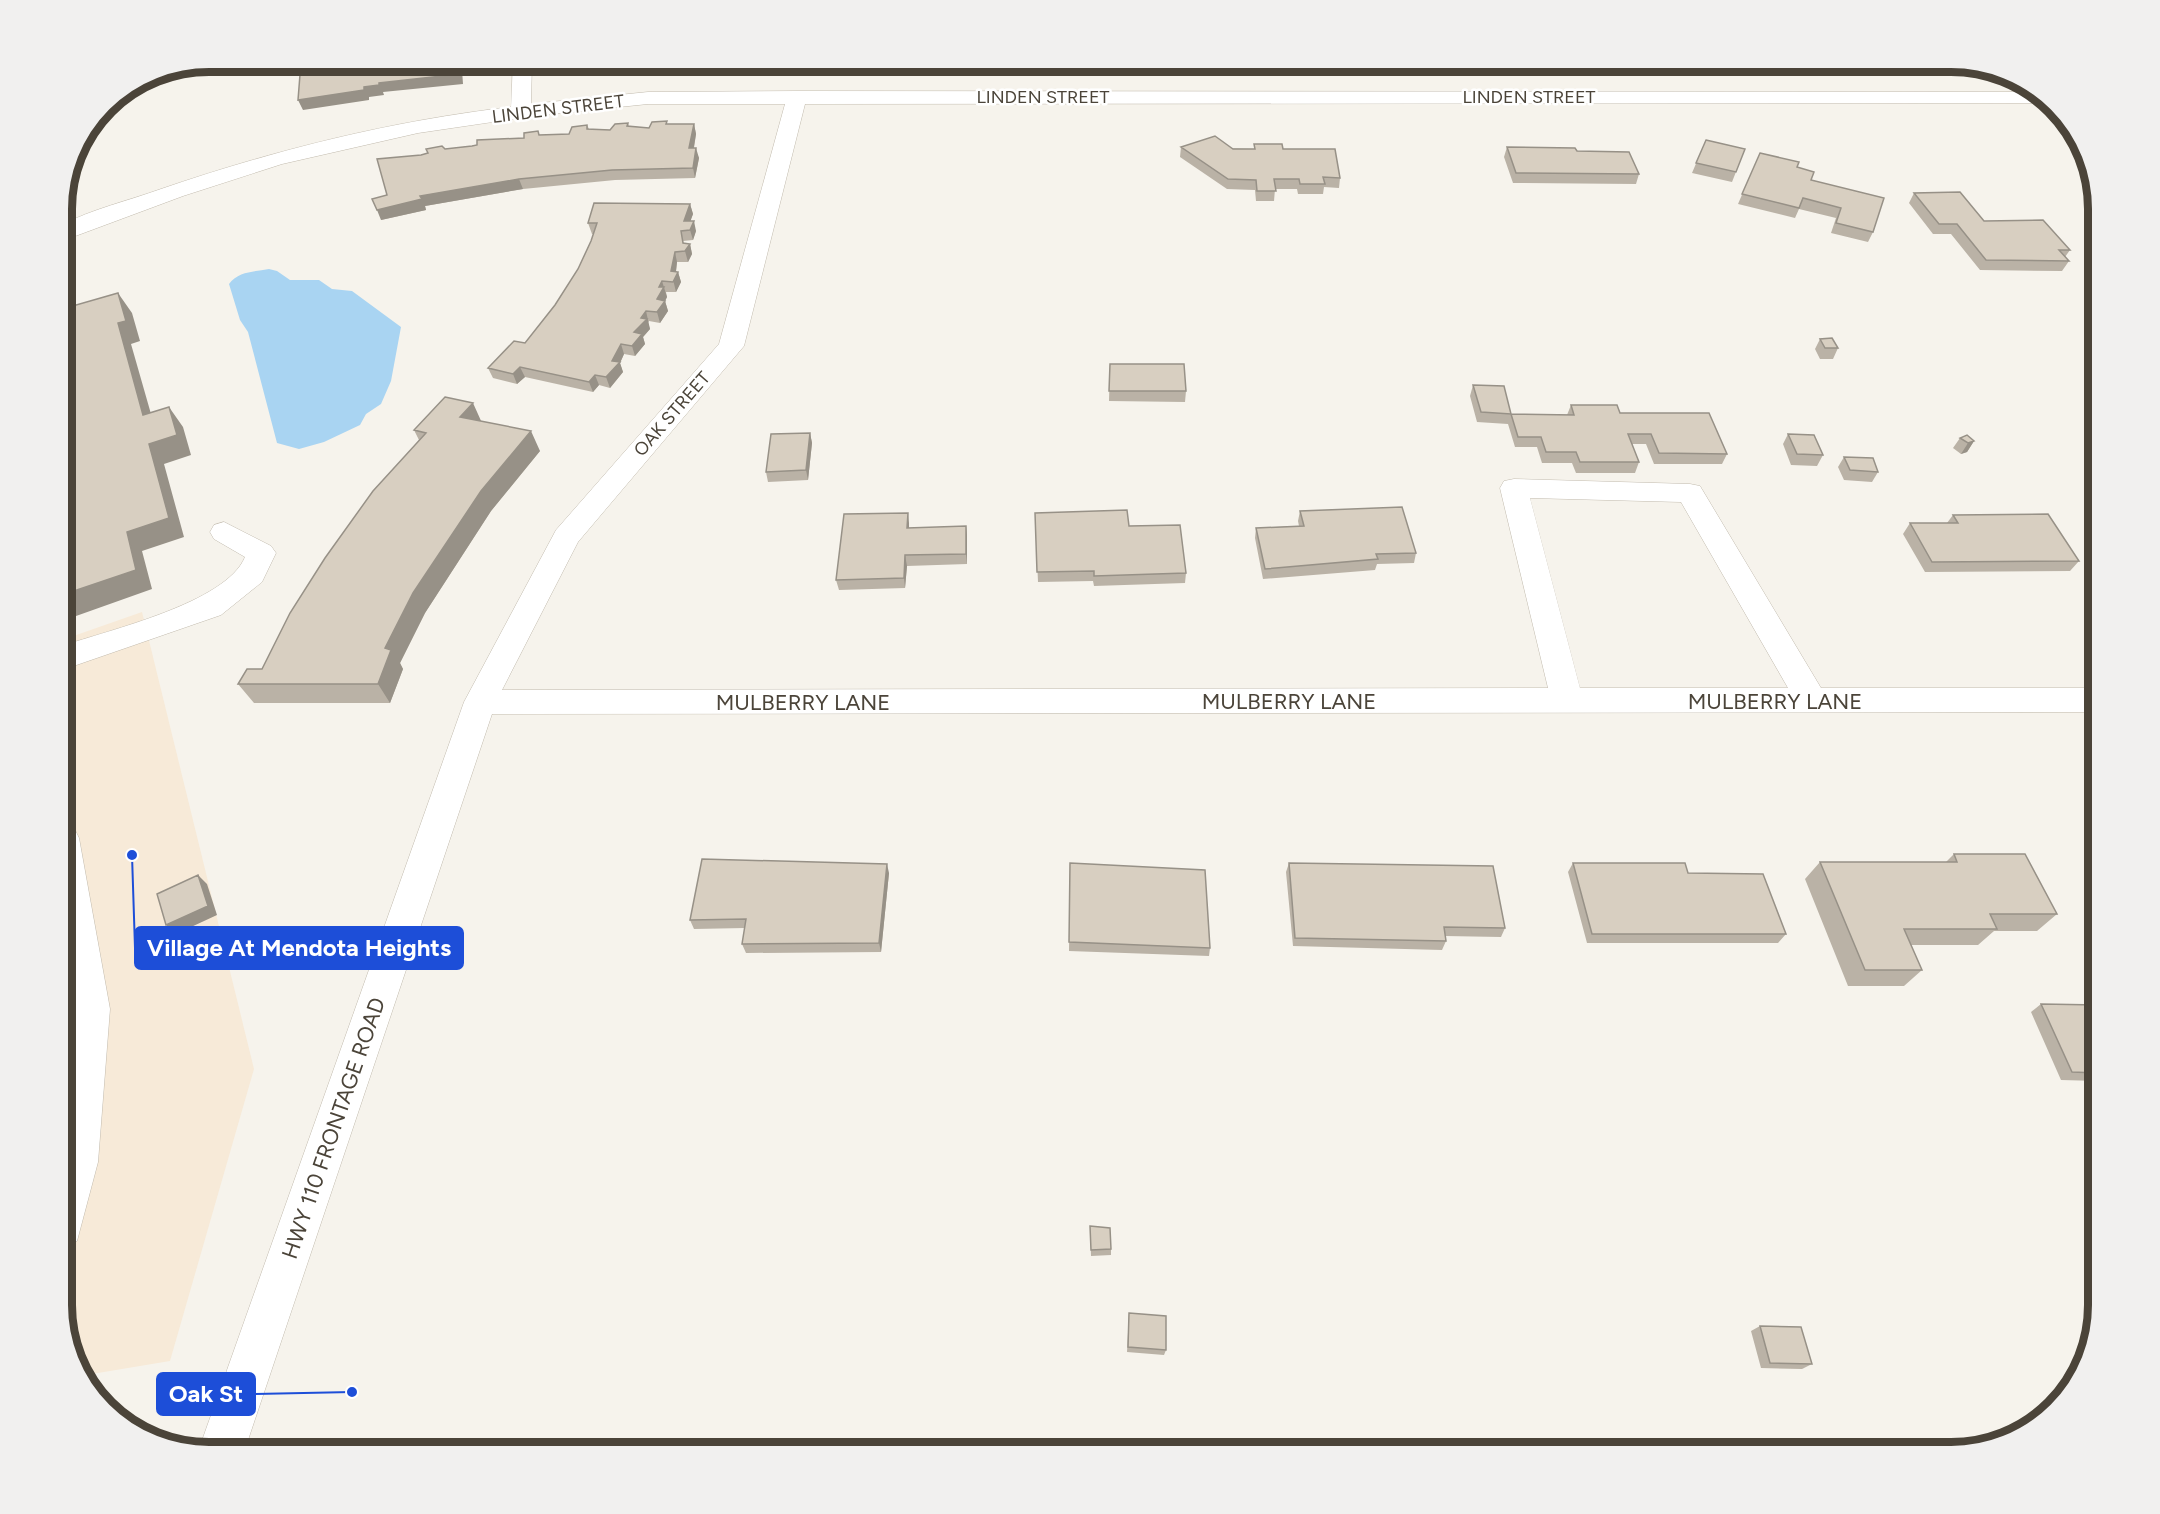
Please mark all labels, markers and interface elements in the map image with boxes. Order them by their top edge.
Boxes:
street label: LINDEN STREET [976,86,1110,108]
street label: LINDEN STREET [1462,86,1596,108]
street label: LINDEN STREET [491,90,625,128]
street label: OAK STREET [629,367,715,461]
street label: MULBERRY LANE [1202,688,1376,715]
street label: MULBERRY LANE [1688,688,1862,715]
street label: MULBERRY LANE [716,689,890,716]
callout: Village At Mendota Heights [135,927,463,969]
text: Village At Mendota Heights [147,933,451,962]
street label: HWY 110 FRONTAGE ROAD [276,994,391,1263]
callout: Oak St [157,1373,255,1415]
text: Oak St [169,1379,243,1408]

